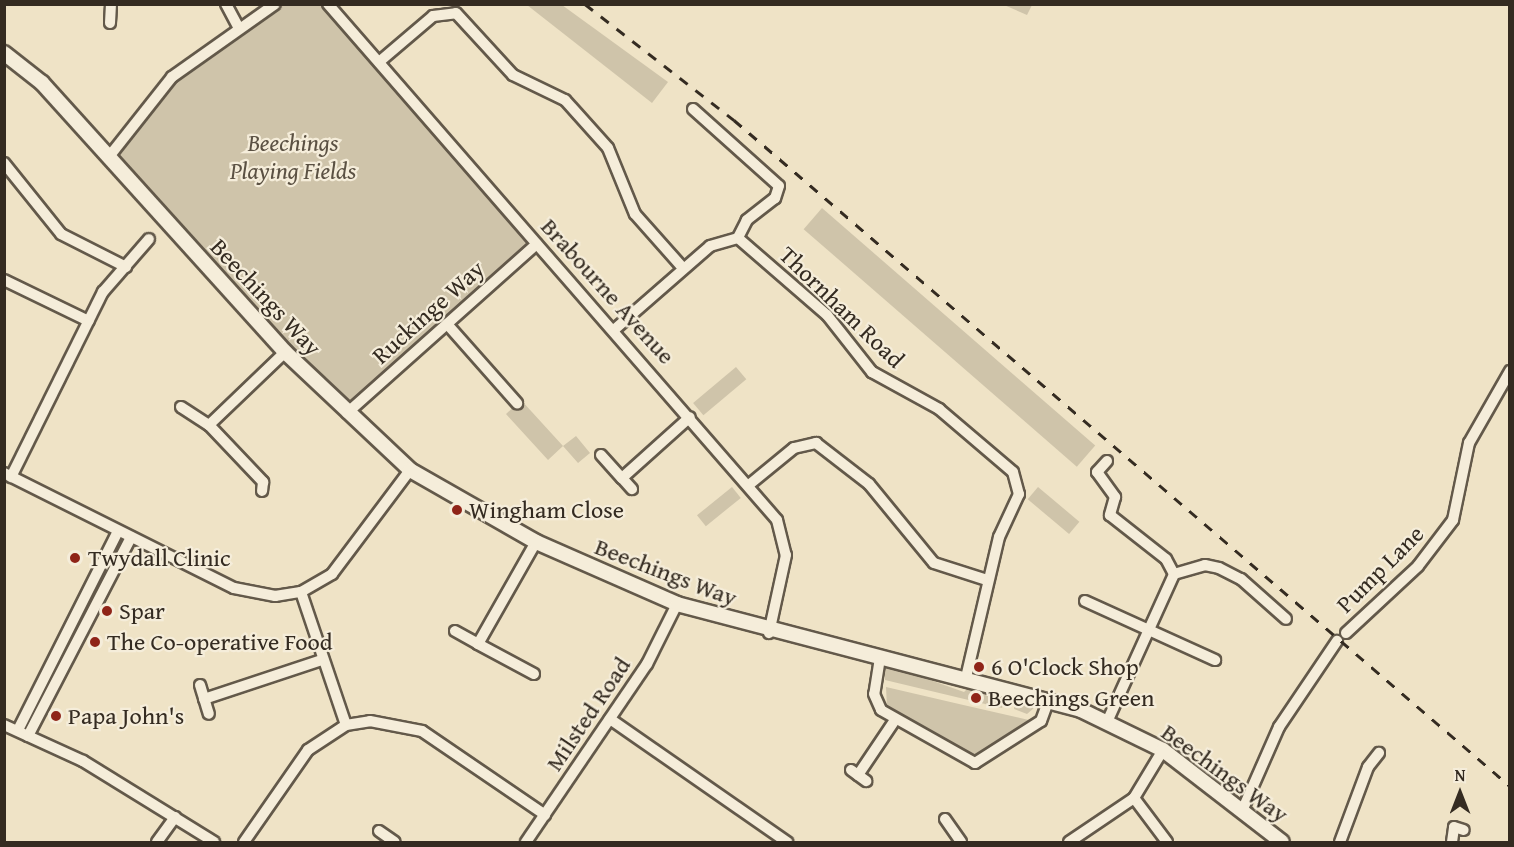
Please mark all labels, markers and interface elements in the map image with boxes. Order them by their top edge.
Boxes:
park label: Beechings Playing Fields [230,129,356,185]
street label: Brabourne Avenue [535,212,681,370]
street label: Beechings Way [204,232,328,362]
street label: Thornham Road [774,240,910,374]
street label: Ruckinge Way [366,254,490,370]
place label: Wingham Close [469,496,624,524]
marker: Wingham Close [450,503,464,517]
street label: Pump Lane [1330,519,1430,619]
street label: Beechings Way [591,532,741,612]
place label: Twydall Clinic [88,544,231,572]
marker: Twydall Clinic [66,549,84,567]
place label: Spar [119,597,165,625]
marker: Spar [100,604,114,618]
place label: The Co-operative Food [107,628,333,656]
marker: The Co-operative Food [88,635,102,649]
street label: Milsted Road [540,652,636,776]
place label: 6 O'Clock Shop [991,653,1139,681]
marker: 6 O'Clock Shop [972,660,986,674]
place label: Beechings Green [988,684,1155,712]
marker: Beechings Green [969,691,983,705]
place label: Papa John's [68,702,184,730]
marker: Papa John's [49,709,63,723]
street label: Beechings Way [1156,717,1294,829]
north arrow [1430,763,1490,823]
text: N [1455,763,1465,787]

